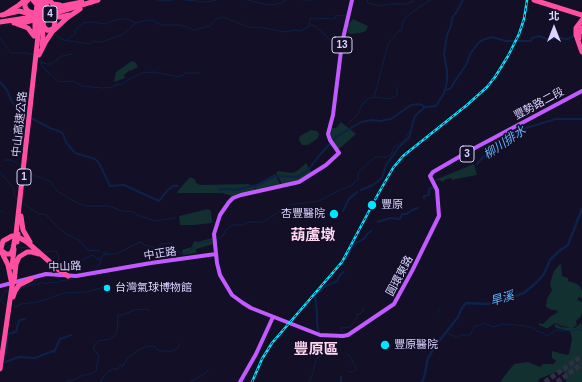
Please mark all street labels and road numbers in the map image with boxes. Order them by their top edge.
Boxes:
road number: 4 [43,6,57,22]
road number: 13 [332,37,352,53]
street label: 豐勢路二段 [512,85,566,123]
street label: 中山高速公路 [10,90,30,158]
road number: 3 [460,146,474,162]
road number: 1 [17,169,31,185]
street label: 中正路 [143,245,177,263]
street label: 圓環東路 [384,253,416,299]
street label: 中山路 [48,260,82,274]

